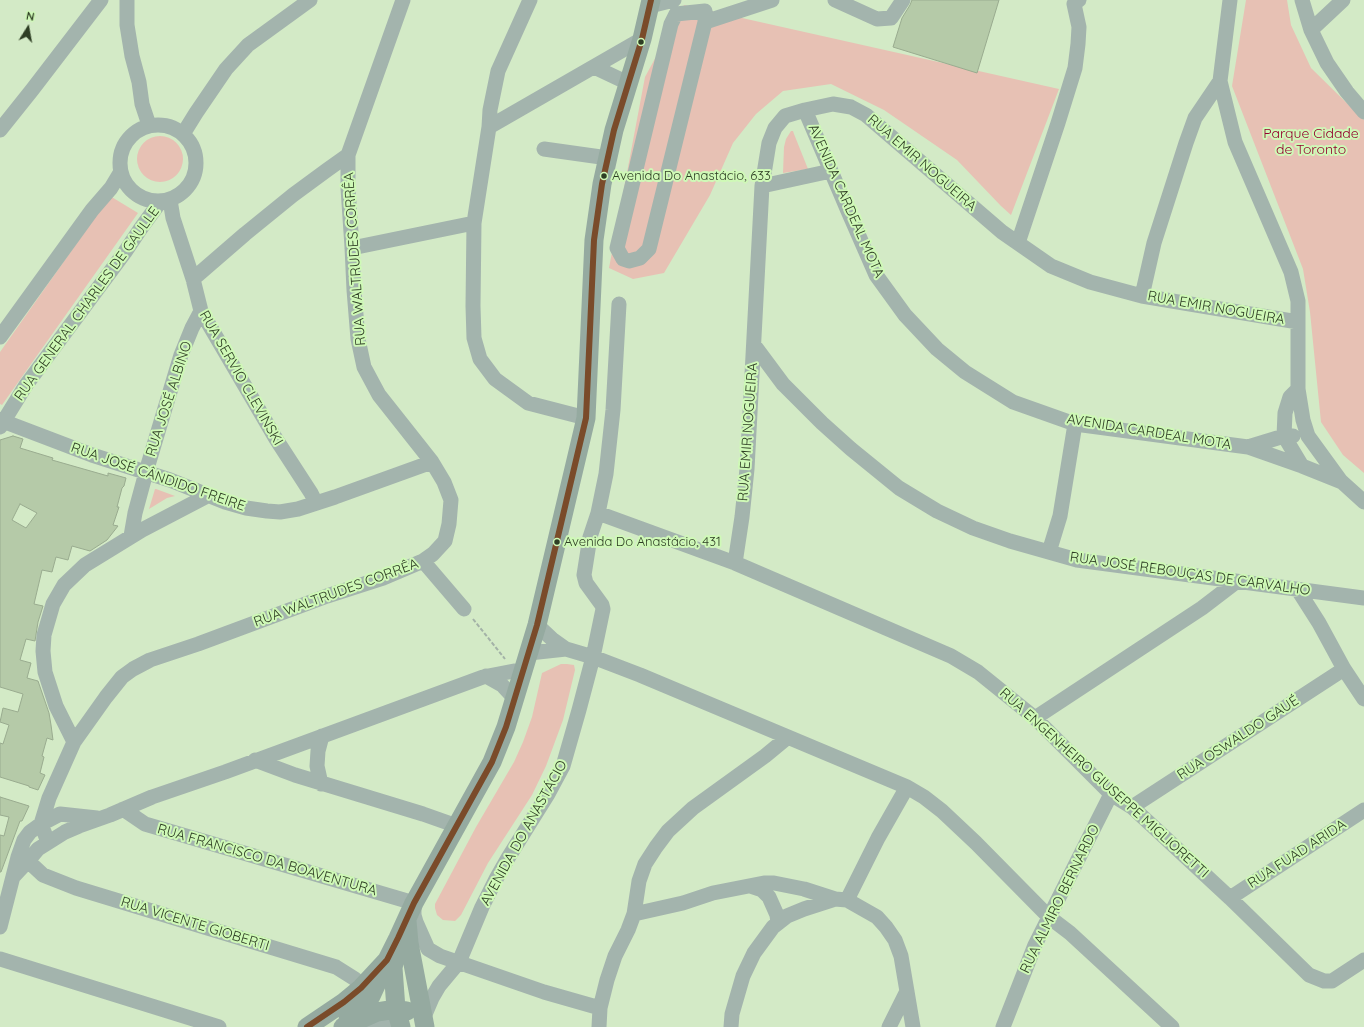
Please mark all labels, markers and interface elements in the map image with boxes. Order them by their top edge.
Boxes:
north arrow [8,8,48,48]
text: N [25,9,36,24]
unlabelled marker [636,37,646,47]
street label: RUA EMIR NOGUEIRA [864,111,980,215]
street label: AVENIDA CARDEAL MOTA [804,122,888,280]
park label: Parque Cidade de Toronto [1263,126,1359,158]
place label: Avenida Do Anastácio, 633 [612,168,771,184]
marker: Avenida Do Anastácio, 633 [599,171,609,181]
street label: RUA WALTRUDES CORRÊA [341,172,369,346]
street label: RUA GENERAL CHARLES DE GAULLE [11,204,163,404]
street label: RUA EMIR NOGUEIRA [1146,288,1286,328]
street label: RUA SERVIO CLEVINSKI [196,308,286,448]
street label: RUA JOSÉ ALBINO [142,339,196,459]
street label: RUA EMIR NOGUEIRA [735,362,761,502]
street label: AVENIDA CARDEAL MOTA [1066,411,1232,453]
street label: RUA JOSÉ CÂNDIDO FREIRE [69,439,247,515]
place label: Avenida Do Anastácio, 431 [564,534,721,550]
marker: Avenida Do Anastácio, 431 [552,537,562,547]
street label: RUA JOSÉ REBOUÇAS DE CARVALHO [1069,549,1311,599]
street label: RUA WALTRUDES CORRÊA [251,555,421,631]
street label: RUA ENGENHEIRO GIUSEPPE MIGLIORETTI [996,685,1212,881]
street label: RUA OSWALDO GAUÉ [1174,692,1302,784]
street label: AVENIDA DO ANASTÁCIO [477,758,571,908]
street label: RUA FUAD ARIDA [1245,816,1349,892]
street label: RUA FRANCISCO DA BOAVENTURA [155,821,379,899]
street label: RUA ALMIRO BERNARDO [1017,822,1103,976]
street label: RUA VICENTE GIOBERTI [119,893,271,955]

